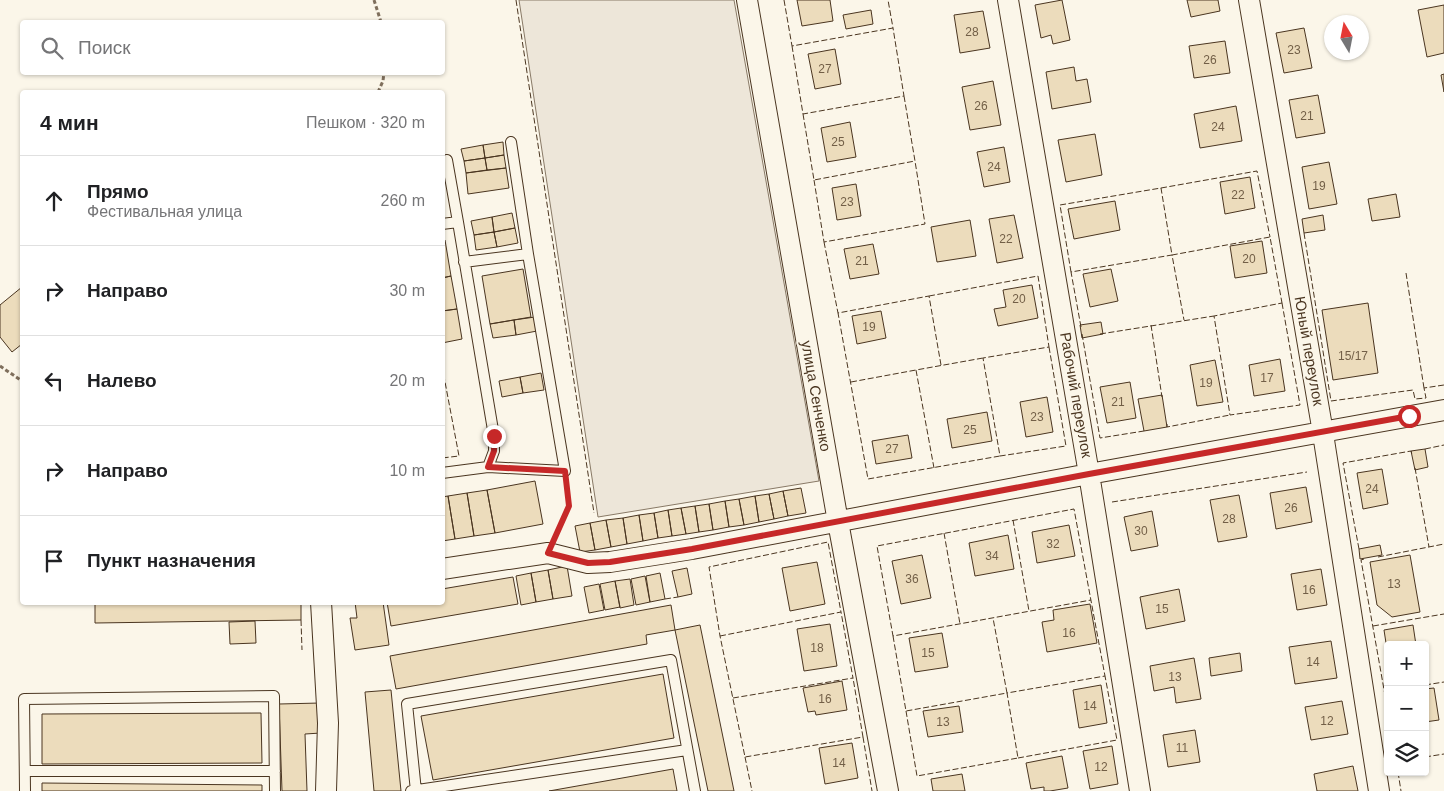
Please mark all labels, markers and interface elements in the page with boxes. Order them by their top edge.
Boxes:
north arrow [1324,15,1369,60]
search box [20,20,445,75]
house number: 28 [965,25,979,39]
icon: search [38,34,66,62]
text: Поиск [78,37,131,58]
house number: 23 [1287,43,1301,57]
house number: 26 [1203,53,1217,67]
house number: 27 [818,62,832,76]
house number: 26 [974,99,988,113]
house number: 21 [1300,109,1314,123]
text: 4 мин [40,111,99,134]
text: Пешком · 320 m [306,114,425,131]
house number: 24 [1211,120,1225,134]
house number: 25 [831,135,845,149]
house number: 24 [987,160,1001,174]
house number: 19 [1312,179,1326,193]
text: Прямо [87,181,149,202]
icon: ahead [40,187,68,215]
house number: 22 [1231,188,1245,202]
text: 260 m [381,192,425,209]
house number: 23 [840,195,854,209]
text: Фестивальная улица [87,203,242,220]
house number: 22 [999,232,1013,246]
house number: 20 [1242,252,1256,266]
house number: 21 [855,254,869,268]
icon: right [40,277,68,305]
text: Направо [87,280,168,301]
text: 30 m [389,282,425,299]
house number: 20 [1012,292,1026,306]
street label: Юный переулок [1292,295,1328,407]
house number: 19 [862,320,876,334]
street label: Рабочий переулок [1057,331,1096,459]
street label: улица Сенченко [798,339,835,453]
house number: 15/17 [1338,349,1368,363]
icon: left [40,367,68,395]
text: Налево [87,370,157,391]
house number: 17 [1260,371,1274,385]
text: 20 m [389,372,425,389]
house number: 19 [1199,376,1213,390]
house number: 21 [1111,395,1125,409]
route start [1398,405,1421,428]
house number: 23 [1030,410,1044,424]
house number: 25 [963,423,977,437]
route end [483,425,506,448]
house number: 27 [885,442,899,456]
icon: right [40,457,68,485]
text: Направо [87,460,168,481]
text: 10 m [389,462,425,479]
house number: 24 [1365,482,1379,496]
house number: 26 [1284,501,1298,515]
house number: 28 [1222,512,1236,526]
house number: 30 [1134,524,1148,538]
house number: 32 [1046,537,1060,551]
icon: arrive [40,547,68,575]
house number: 34 [985,549,999,563]
text: Пункт назначения [87,550,256,571]
house number: 36 [905,572,919,586]
house number: 13 [1387,577,1401,591]
house number: 16 [1302,583,1316,597]
house number: 15 [1155,602,1169,616]
house number: 16 [1062,626,1076,640]
house number: 18 [810,641,824,655]
map controls [1384,641,1429,776]
button: + [1384,641,1429,686]
house number: 15 [921,646,935,660]
house number: 14 [1306,655,1320,669]
house number: 13 [1168,670,1182,684]
button: − [1384,686,1429,731]
house number: 16 [818,692,832,706]
house number: 14 [1083,699,1097,713]
house number: 12 [1320,714,1334,728]
house number: 13 [936,715,950,729]
button: layers [1384,731,1429,776]
house number: 11 [1176,741,1189,755]
house number: 14 [832,756,846,770]
house number: 12 [1094,760,1108,774]

